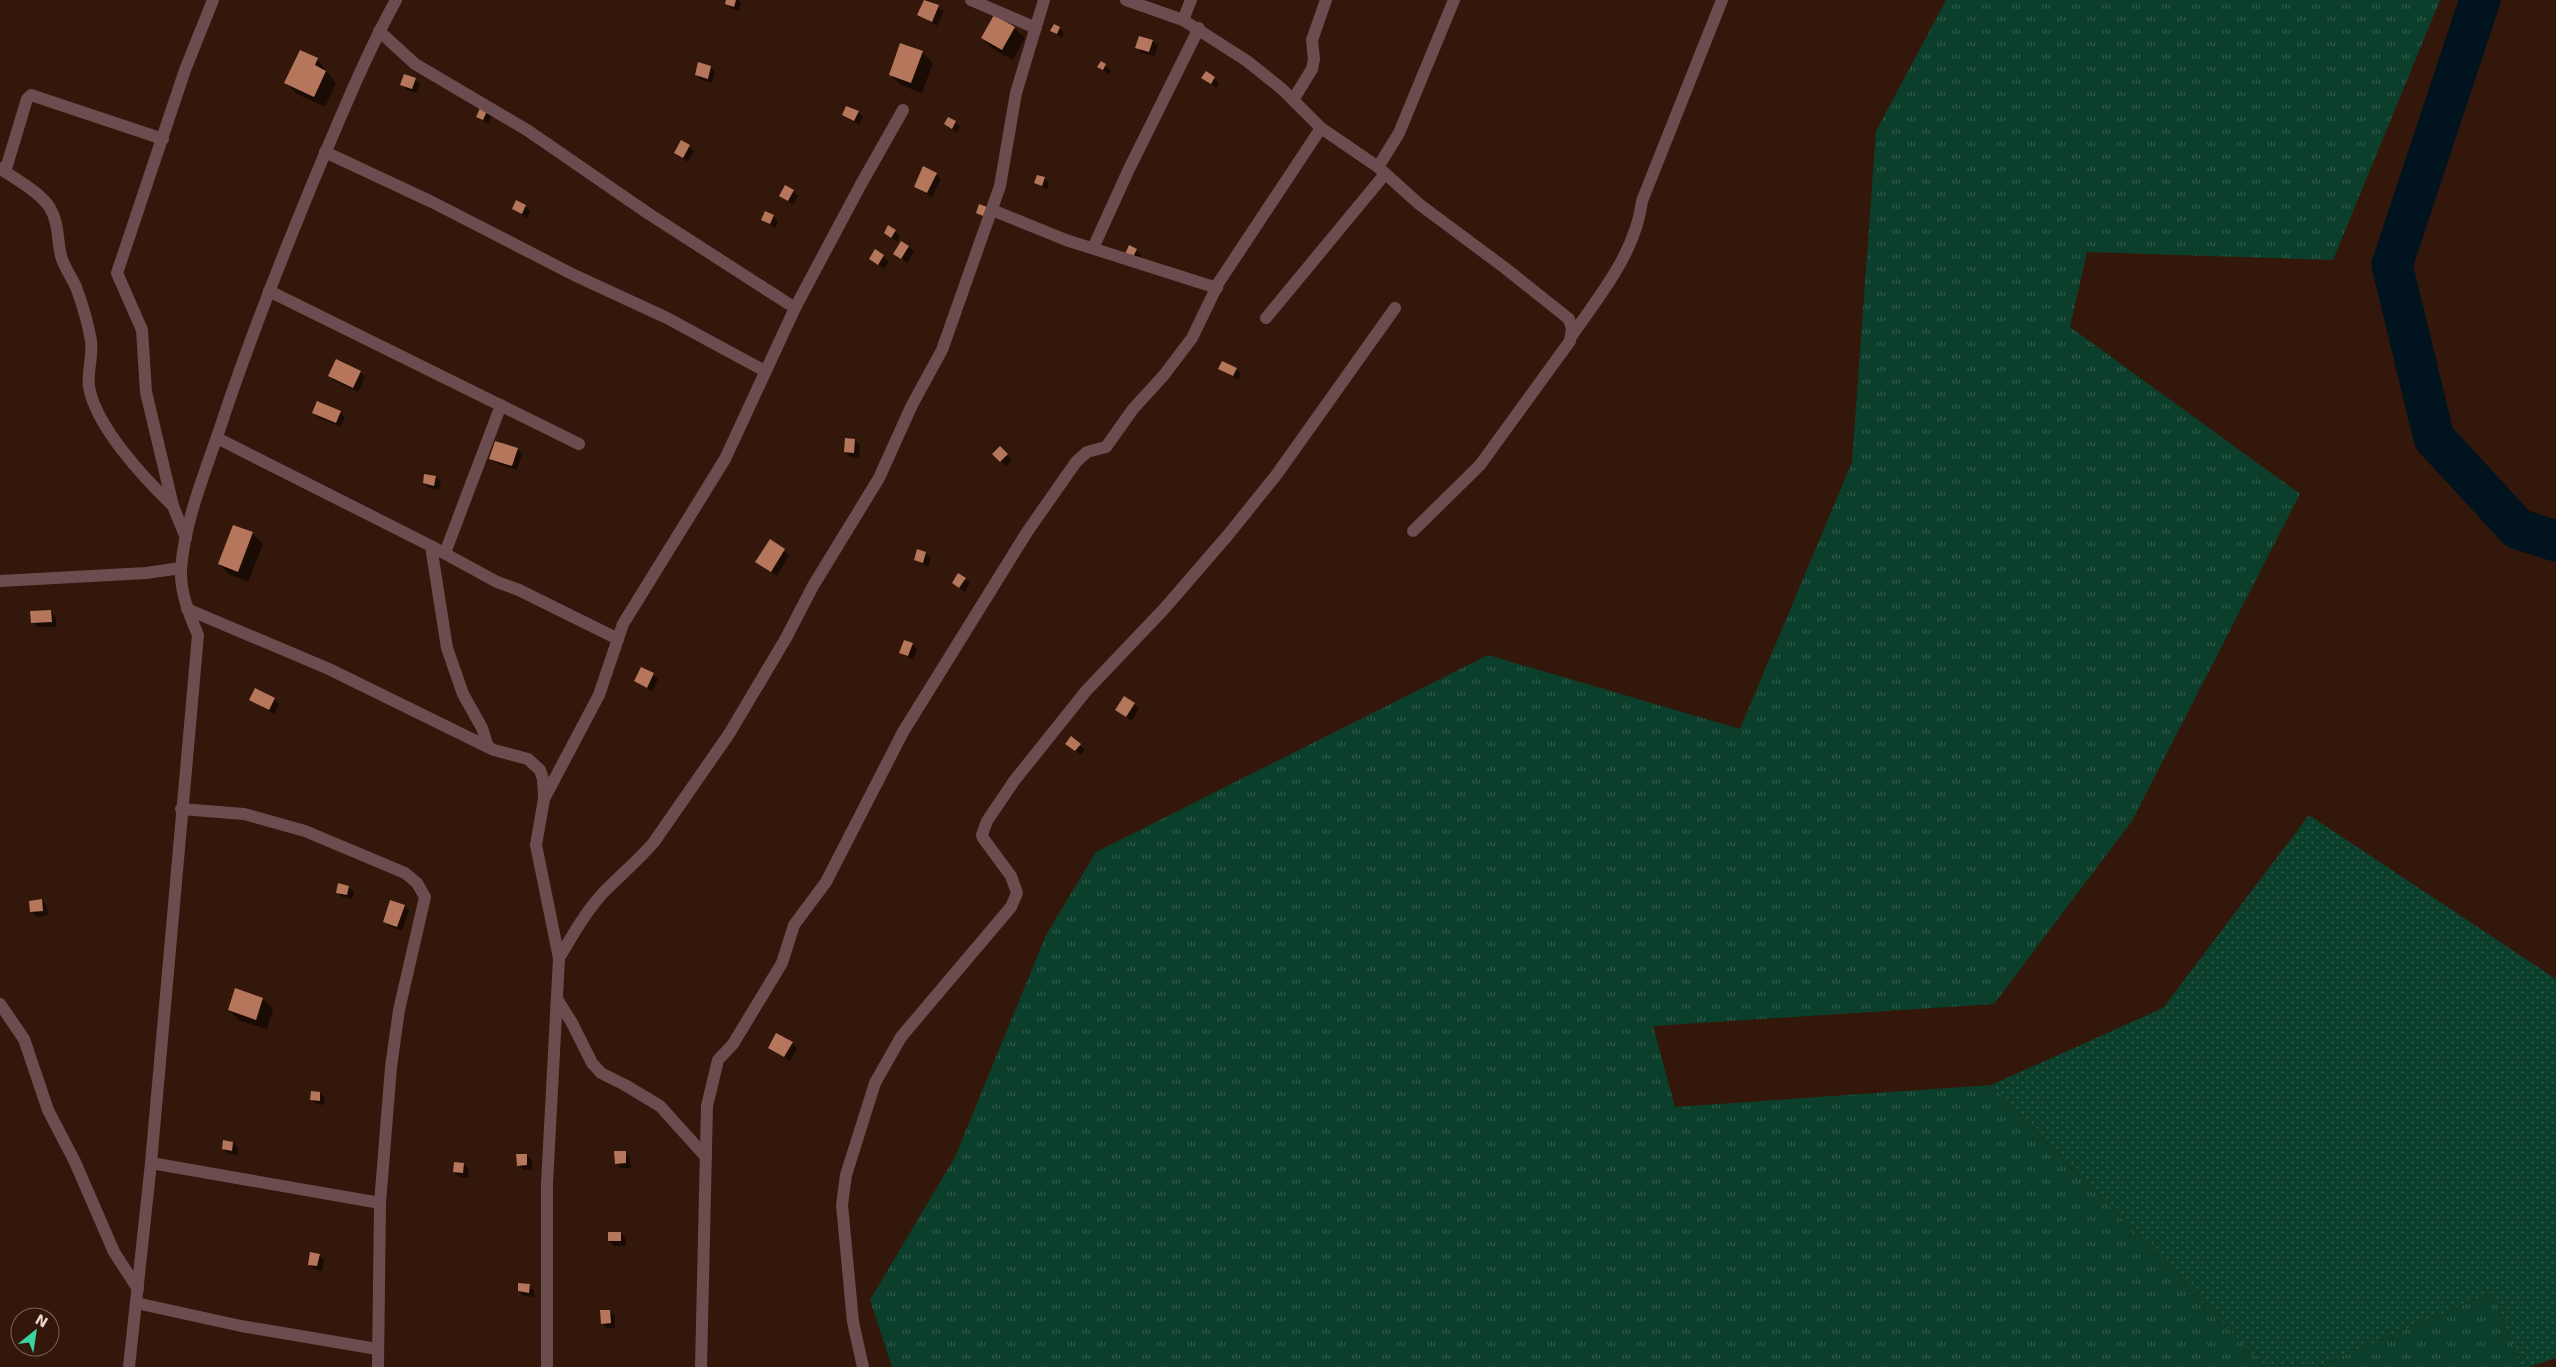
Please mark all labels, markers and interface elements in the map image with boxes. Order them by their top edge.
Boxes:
north arrow [10,1307,60,1357]
text: N [32,1311,51,1331]

